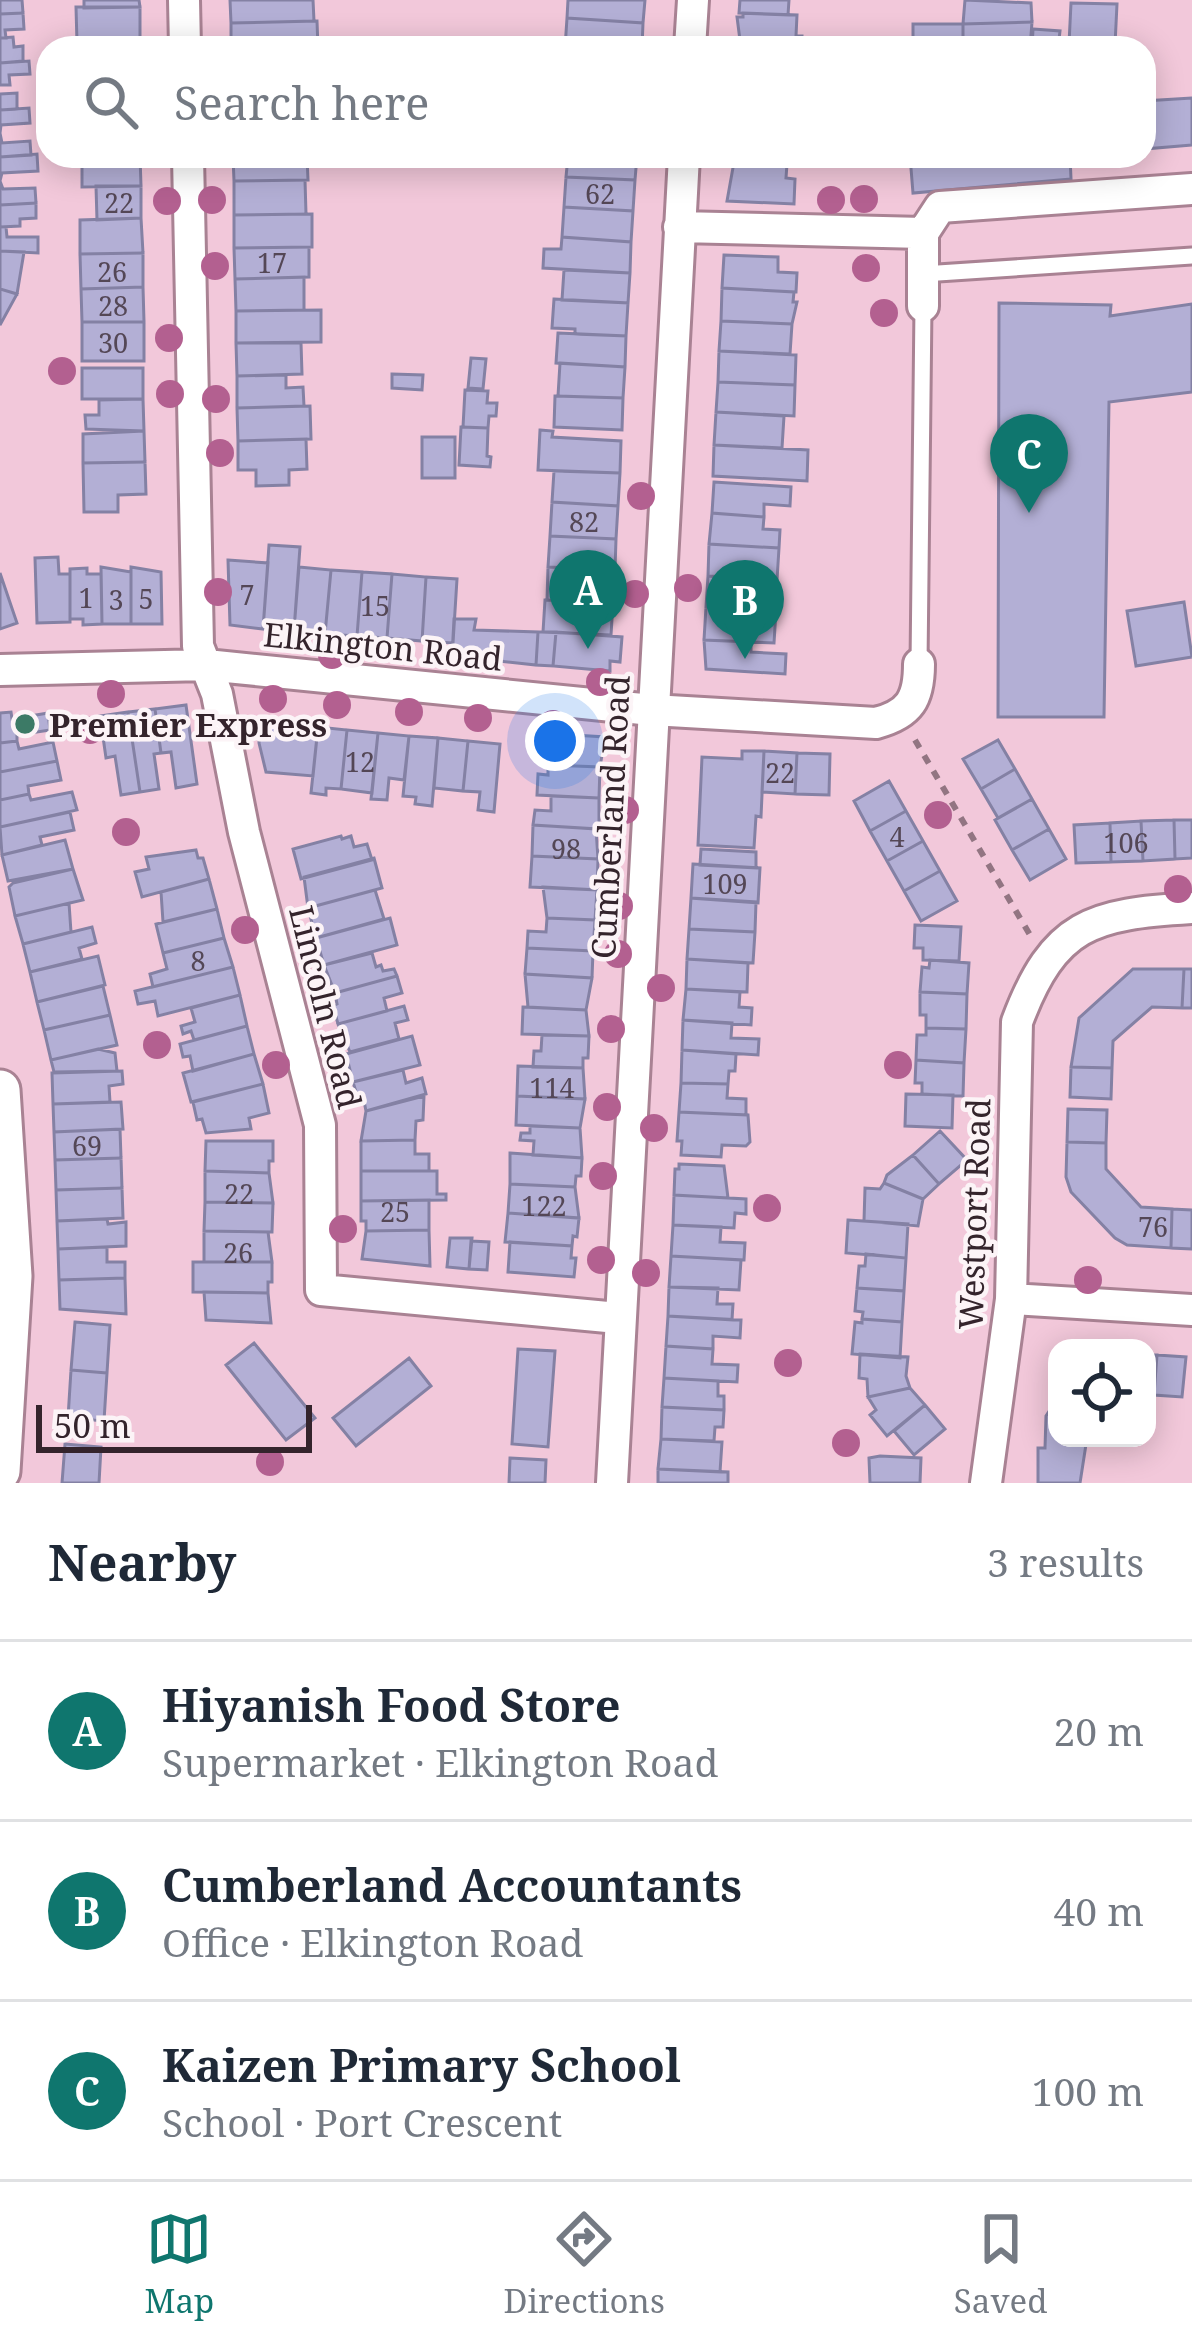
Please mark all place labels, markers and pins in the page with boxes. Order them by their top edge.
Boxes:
pin: C [990,414,1068,513]
pin: A [549,550,627,649]
pin: B [706,560,784,659]
place label: Premier Express [49,702,327,747]
marker: Premier Express [12,711,38,737]

